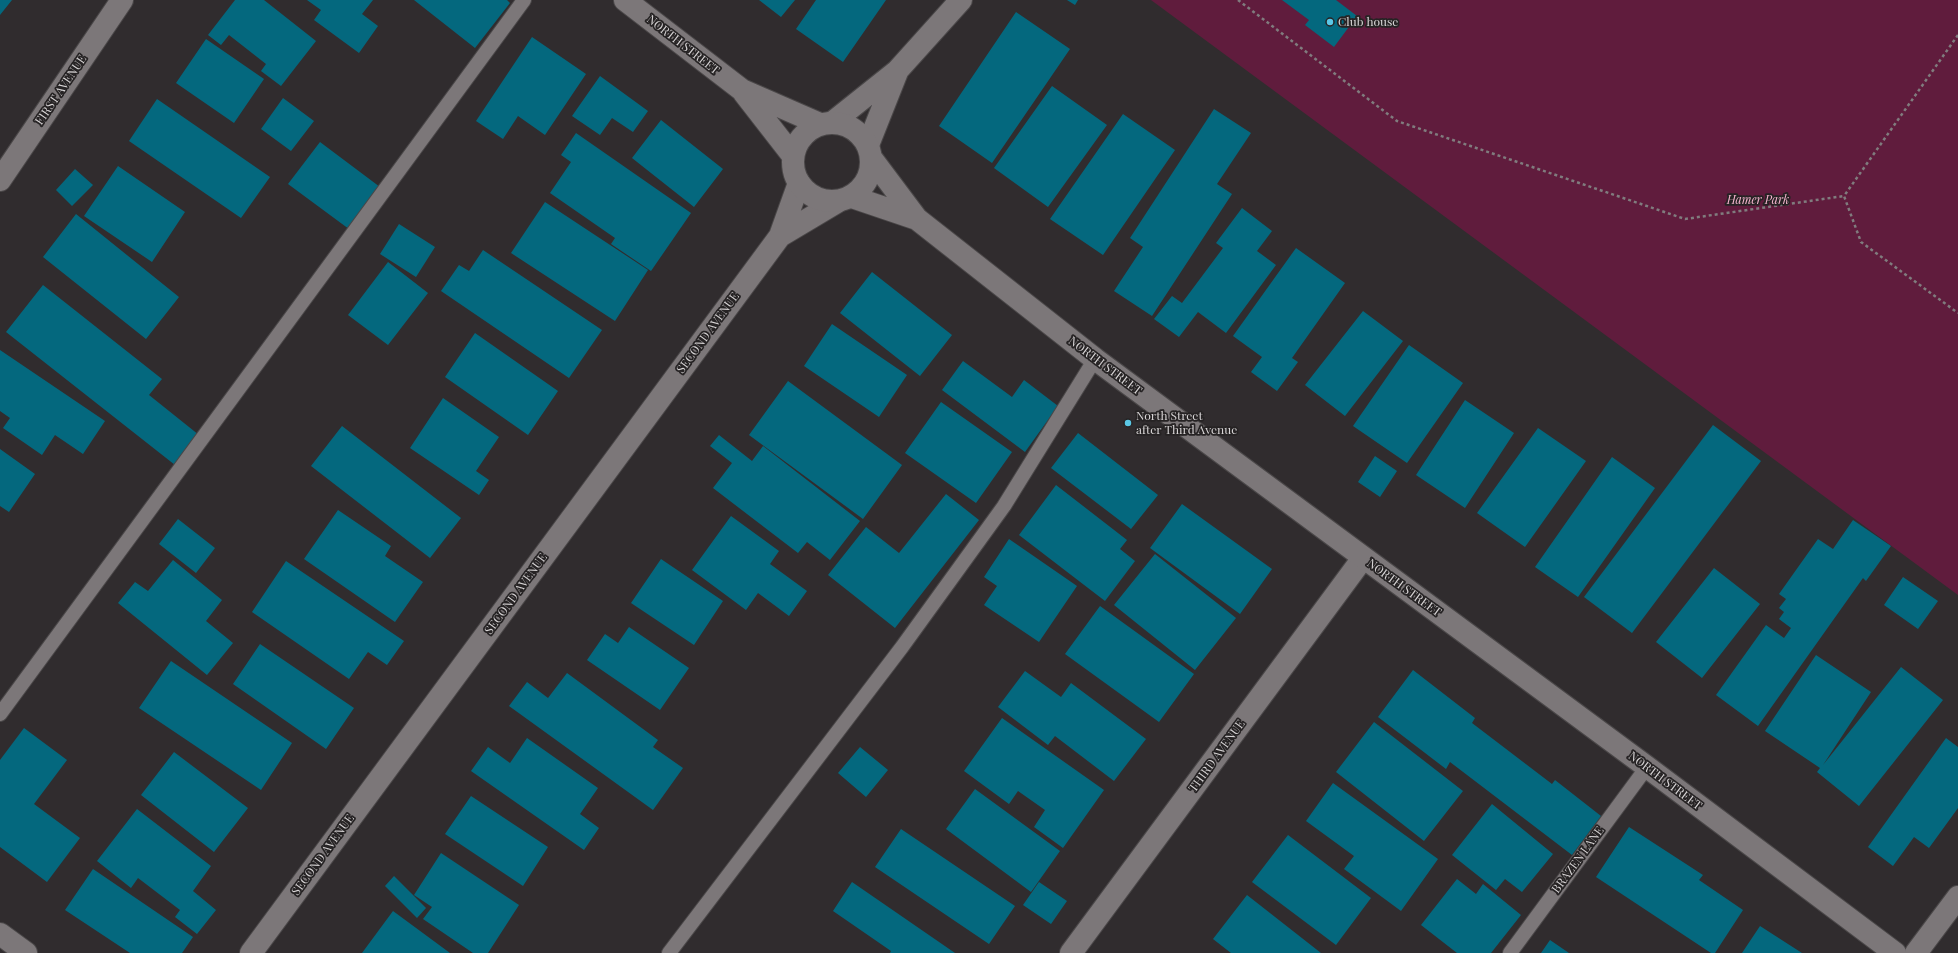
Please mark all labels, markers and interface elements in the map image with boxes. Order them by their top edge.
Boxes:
street label: NORTH STREET [644,12,722,78]
place label: Club house [1338,15,1398,29]
marker: Club house [1325,17,1335,27]
street label: FIRST AVENUE [32,52,90,128]
park label: Hamer Park [1727,193,1789,207]
street label: SECOND AVENUE [674,290,742,376]
street label: NORTH STREET [1065,334,1145,398]
place label: North Street after Third Avenue [1136,409,1237,437]
marker: North Street after Third Avenue [1123,418,1133,428]
street label: SECOND AVENUE [482,551,550,637]
street label: NORTH STREET [1364,556,1444,620]
street label: THIRD AVENUE [1186,717,1248,795]
street label: NORTH STREET [1625,749,1705,813]
street label: SECOND AVENUE [289,812,357,898]
street label: BRAZEN LANE [1549,824,1607,896]

